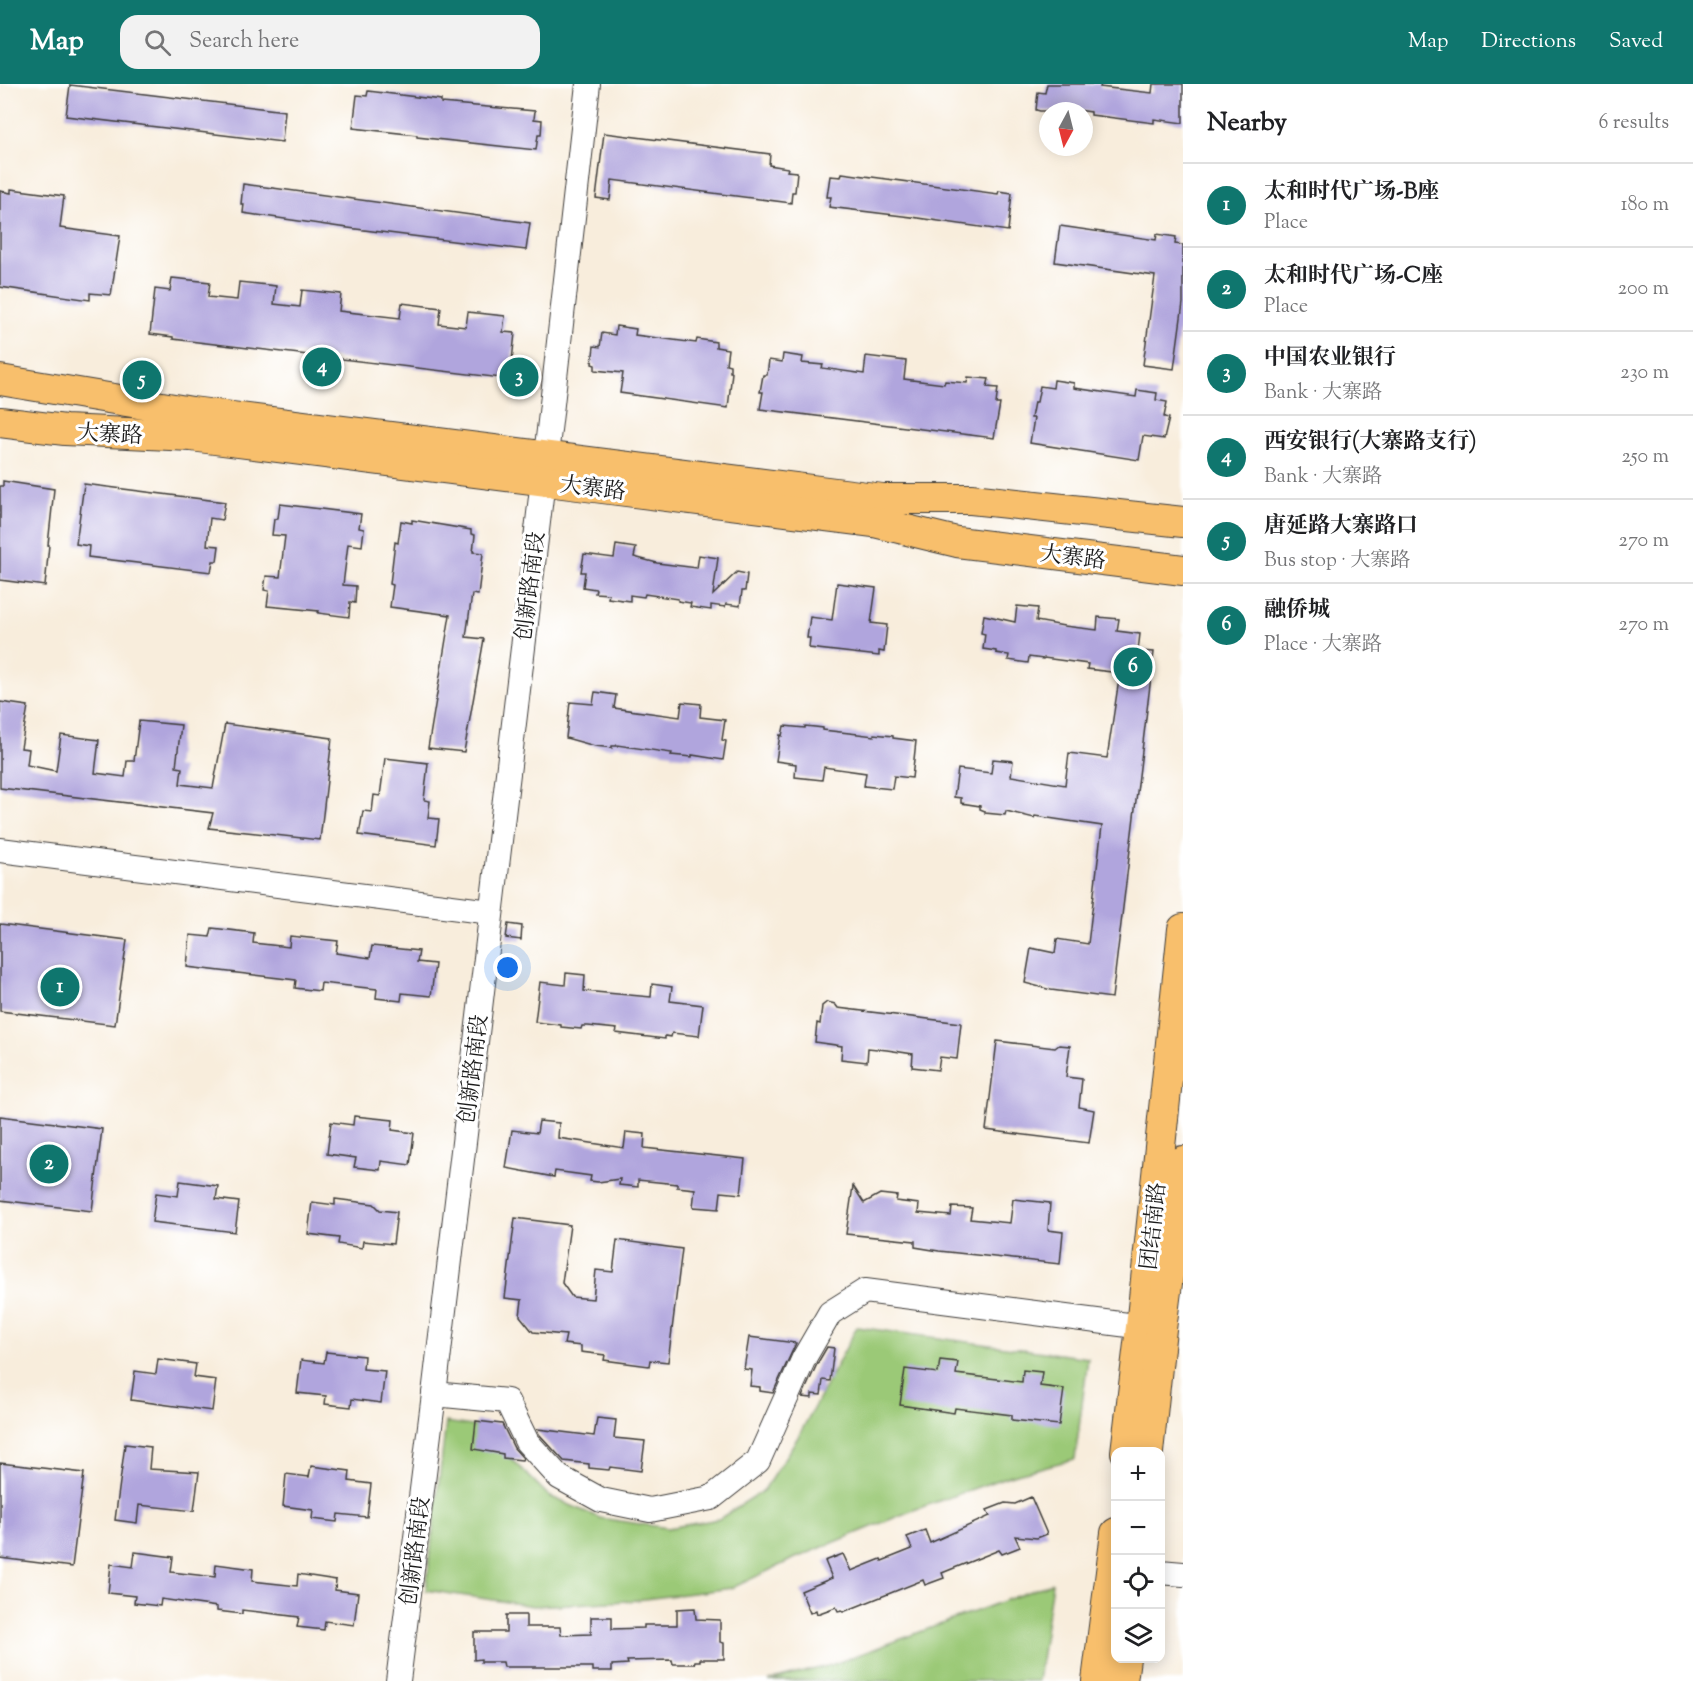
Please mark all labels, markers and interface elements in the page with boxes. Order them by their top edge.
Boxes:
search box [120,15,540,69]
text: Map [30,22,84,62]
icon: search [141,26,174,59]
text: Search here [189,26,299,58]
text: Map [1408,27,1448,57]
text: Directions [1481,27,1576,57]
text: Saved [1609,27,1663,57]
north arrow [1039,102,1093,156]
text: Nearby [1207,105,1287,142]
text: 6 results [1599,109,1669,138]
text: 太和时代广场-B座 [1264,177,1439,209]
text: 1 [1223,191,1230,220]
text: 180 m [1621,191,1669,220]
text: Place [1264,209,1308,238]
text: 太和时代广场-C座 [1264,261,1443,293]
text: 2 [1222,275,1231,304]
text: 200 m [1618,275,1669,304]
text: Place [1264,293,1308,322]
text: 中国农业银行 [1264,343,1396,375]
pin: 4 [302,344,342,390]
pin: 3 [500,354,538,400]
pin: 5 [122,358,162,402]
text: 3 [1222,359,1231,388]
text: 230 m [1620,359,1669,388]
text: Bank · 大寨路 [1264,379,1382,408]
street label: 大寨路 [76,418,144,454]
text: 西安银行(大寨路支行) [1264,427,1476,459]
text: 4 [1221,443,1232,472]
text: 250 m [1621,443,1669,472]
text: Bank · 大寨路 [1264,463,1382,492]
street label: 大寨路 [558,470,627,510]
text: 唐延路大寨路口 [1264,511,1418,543]
text: 5 [1223,527,1230,556]
text: 270 m [1619,527,1669,556]
street label: 创新路南段 [509,530,555,643]
street label: 大寨路 [1038,539,1107,579]
text: Bus stop · 大寨路 [1264,547,1410,576]
text: 融侨城 [1264,595,1330,627]
text: 6 [1222,611,1231,640]
text: 270 m [1619,611,1669,640]
text: Place · 大寨路 [1264,631,1382,660]
pin: 6 [1114,644,1152,690]
your location [493,953,522,982]
pin: 1 [40,964,80,1010]
street label: 创新路南段 [452,1013,498,1126]
pin: 2 [29,1142,68,1186]
street label: 团结南路 [1134,1181,1175,1272]
map controls [1111,1447,1165,1663]
button: + [1111,1447,1165,1501]
street label: 创新路南段 [394,1495,440,1608]
button: − [1111,1501,1165,1555]
button: locate [1111,1555,1165,1609]
button: layers [1111,1609,1165,1663]

